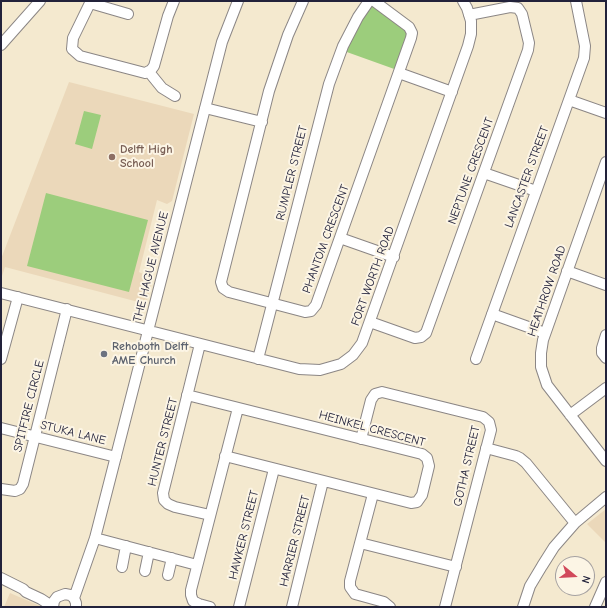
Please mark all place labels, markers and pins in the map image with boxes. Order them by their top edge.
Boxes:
place label: Delft High School [120,143,173,171]
marker: Delft High School [107,152,117,162]
place label: Rehoboth Delft AME Church [112,340,188,368]
marker: Rehoboth Delft AME Church [99,349,109,359]

